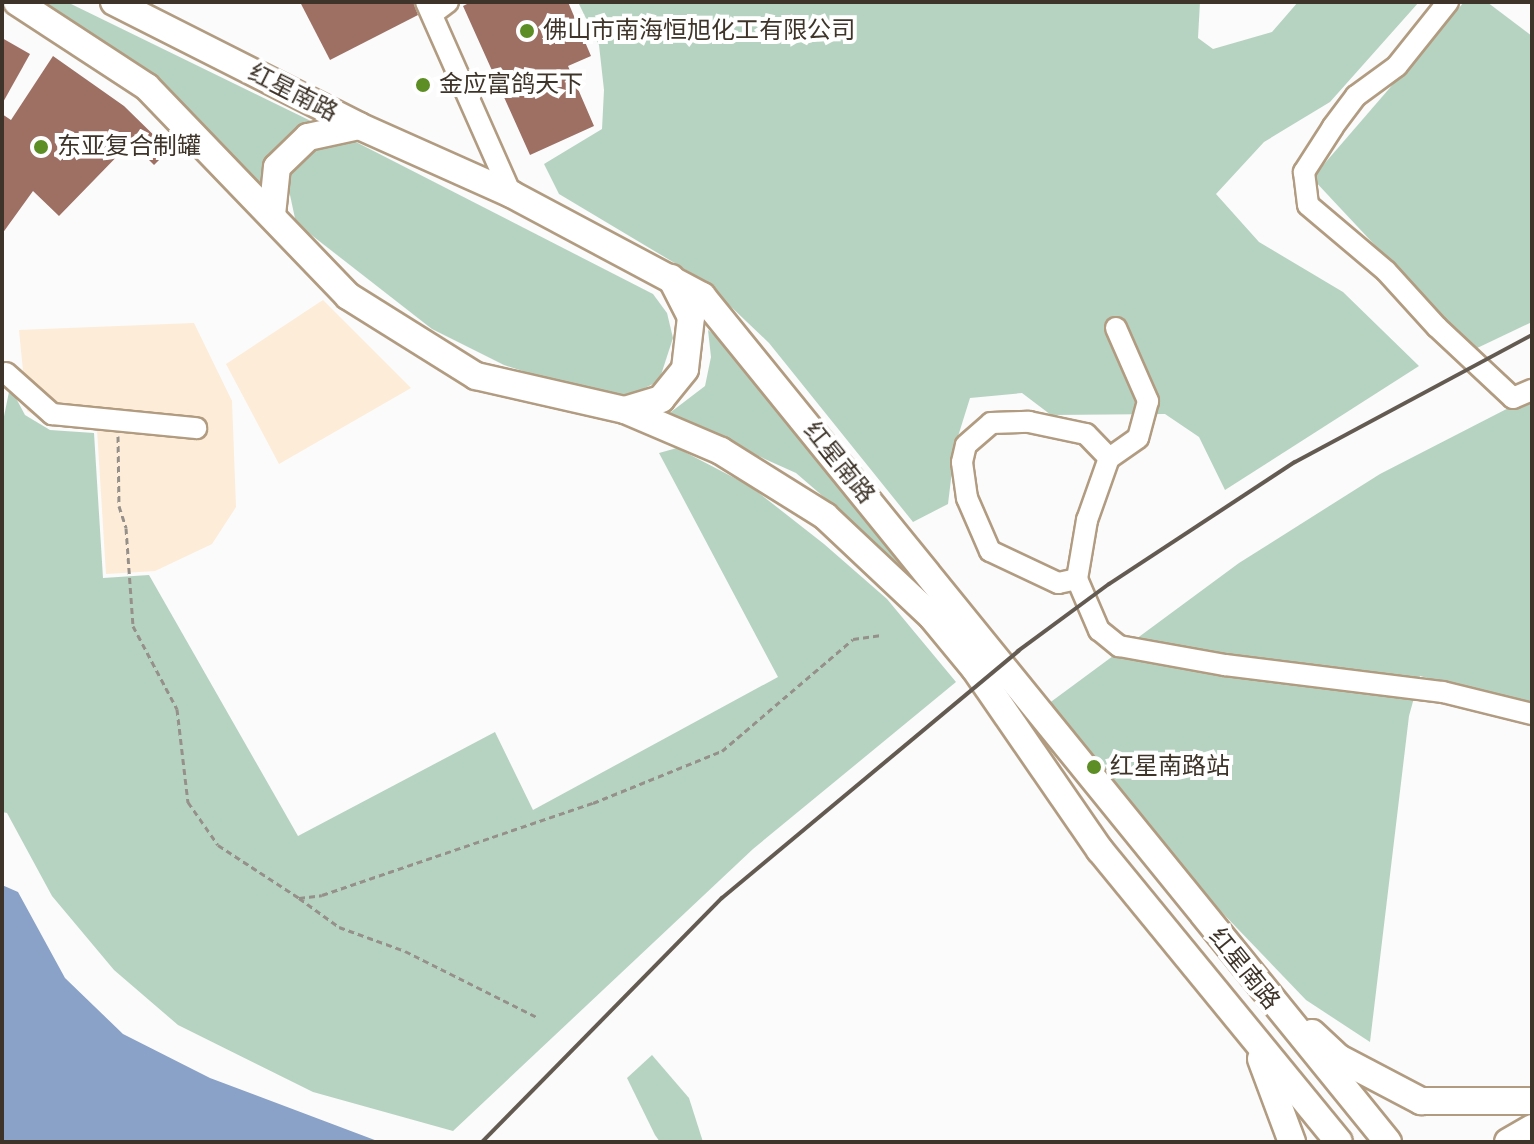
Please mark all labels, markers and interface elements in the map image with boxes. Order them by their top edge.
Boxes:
place label: 佛山市南海恒旭化工有限公司 [543,17,855,45]
marker: 佛山市南海恒旭化工有限公司 [518,22,536,40]
street label: 红星南路 [244,58,342,128]
place label: 金应富鸽天下 [439,71,583,99]
marker: 金应富鸽天下 [414,76,432,94]
place label: 东亚复合制罐 [57,133,201,161]
marker: 东亚复合制罐 [32,138,50,156]
street label: 红星南路 [798,417,880,509]
place label: 红星南路站 [1110,753,1230,781]
marker: 红星南路站 [1085,758,1103,776]
street label: 红星南路 [1203,923,1285,1015]

